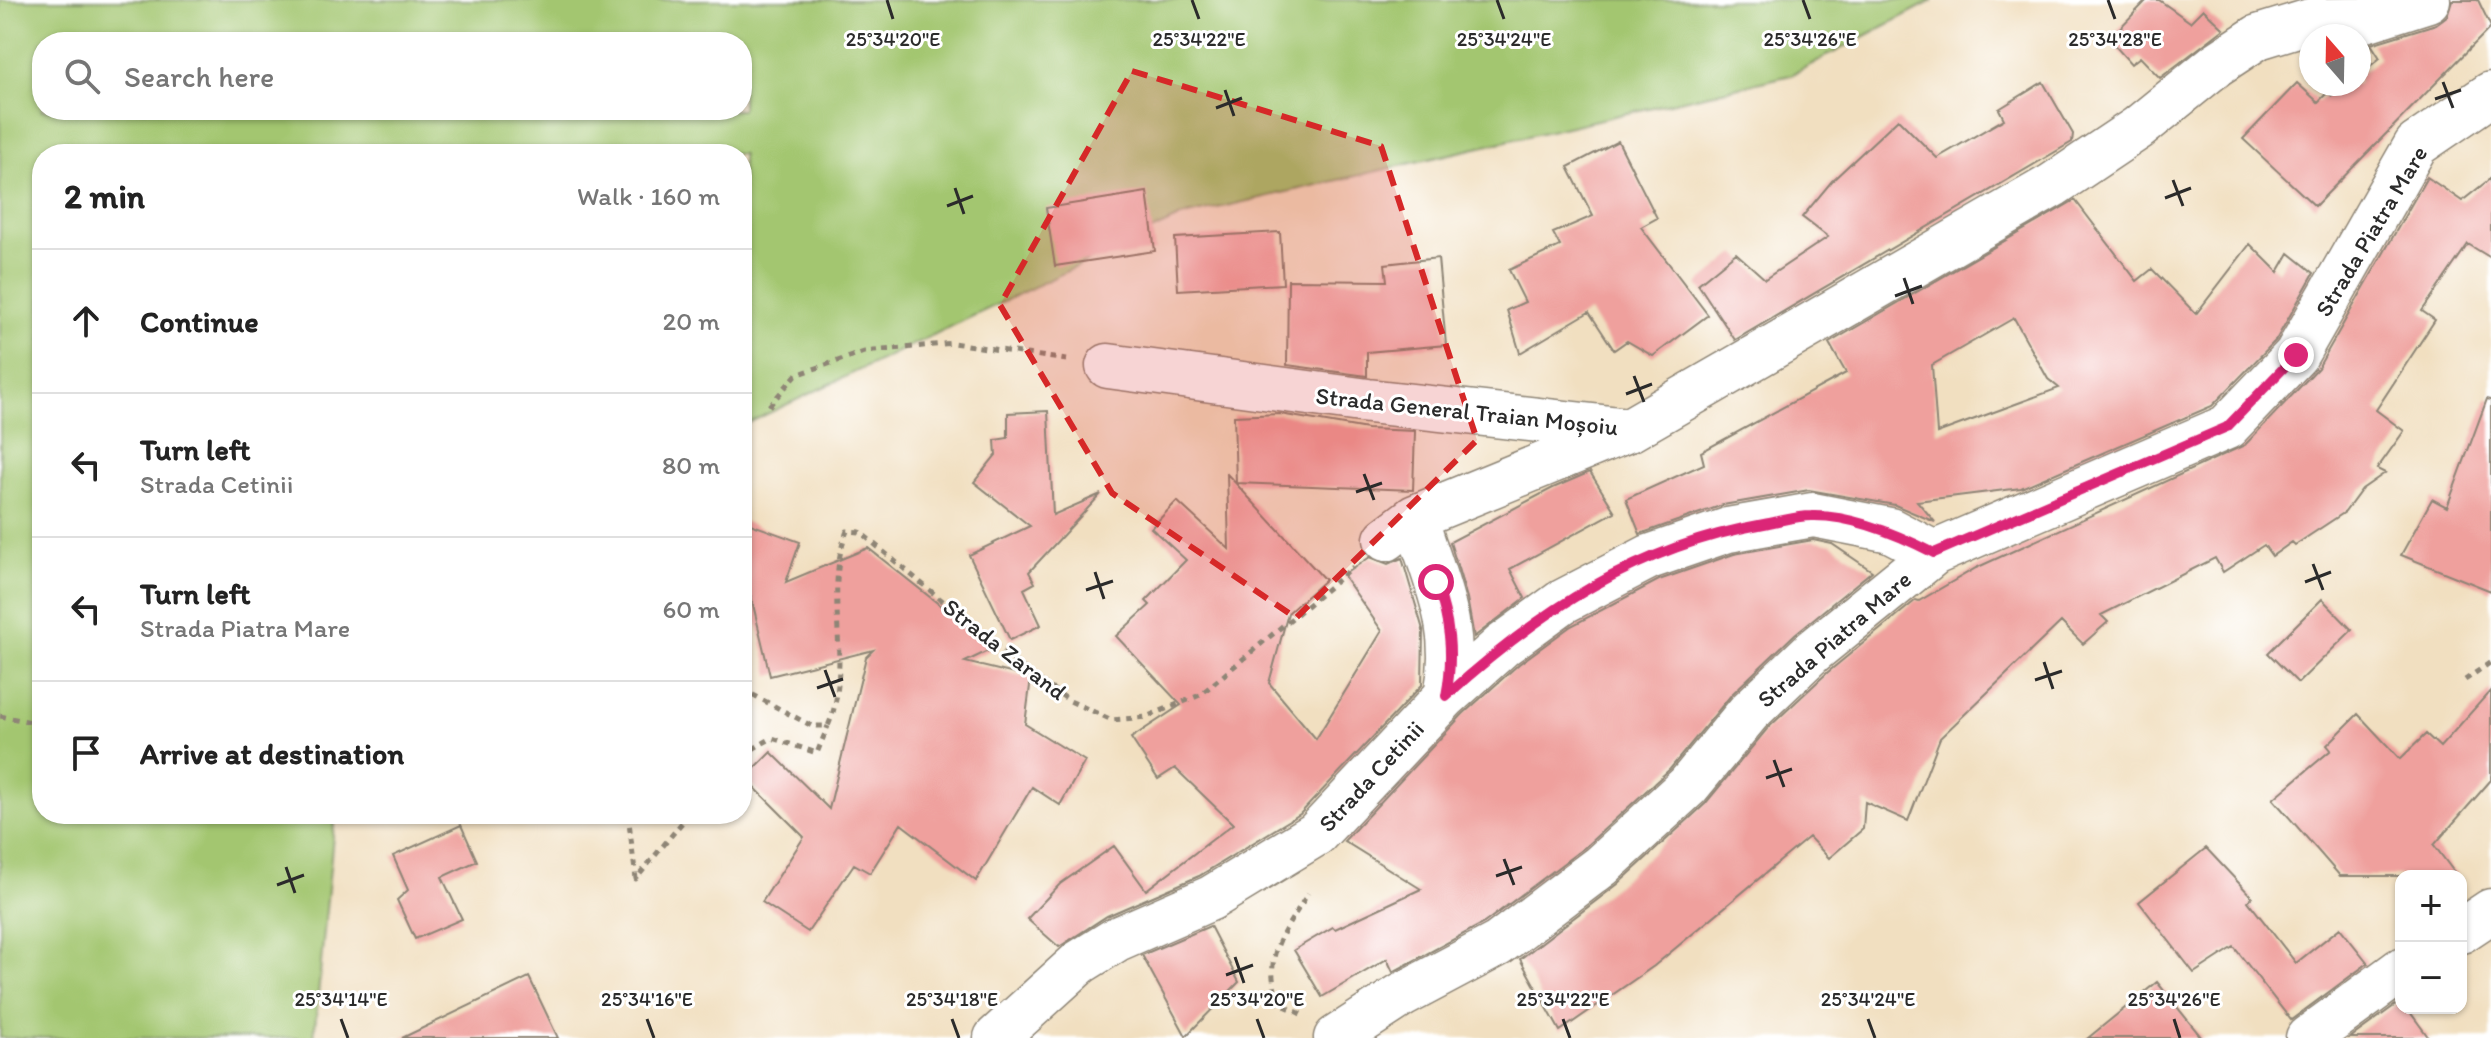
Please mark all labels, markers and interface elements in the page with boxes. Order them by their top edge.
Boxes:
north arrow [2299,24,2371,96]
text: 25°34'20"E [846,27,940,51]
text: 25°34'22"E [1153,27,1245,51]
text: 25°34'24"E [1457,27,1551,51]
text: 25°34'26"E [1764,27,1857,51]
text: 25°34'28"E [2068,27,2162,51]
search box [32,32,752,120]
icon: search [60,54,104,98]
text: Search here [124,58,274,95]
street label: Strada Piatra Mare [2309,140,2433,322]
text: 2 min [64,176,145,217]
text: Walk · 160 m [577,180,720,212]
icon: ahead [64,299,108,343]
text: Continue [140,303,259,340]
text: 20 m [663,305,720,337]
route end [2278,337,2314,373]
street label: Strada General Traian Moșoiu [1314,381,1620,441]
text: Turn left [140,431,251,468]
icon: left [64,443,108,487]
text: 80 m [662,449,720,481]
text: Strada Cetinii [140,468,293,500]
route start [1418,564,1454,600]
street label: Strada Piatra Mare [1751,564,1917,714]
text: Turn left [140,575,251,612]
icon: left [64,587,108,631]
street label: Strada Zarand [938,592,1072,706]
text: 60 m [663,593,720,625]
text: Strada Piatra Mare [140,612,350,644]
street label: Strada Cetinii [1312,714,1430,838]
icon: arrive [64,731,108,775]
text: Arrive at destination [140,735,404,772]
map controls [2395,870,2467,1014]
button: + [2395,870,2467,942]
button: − [2395,942,2467,1014]
text: 25°34'14"E [294,987,388,1011]
text: 25°34'16"E [601,987,693,1011]
text: 25°34'18"E [906,987,998,1011]
text: 25°34'20"E [1210,987,1304,1011]
text: 25°34'22"E [1517,987,1609,1011]
text: 25°34'24"E [1821,987,1915,1011]
text: 25°34'26"E [2128,987,2221,1011]

